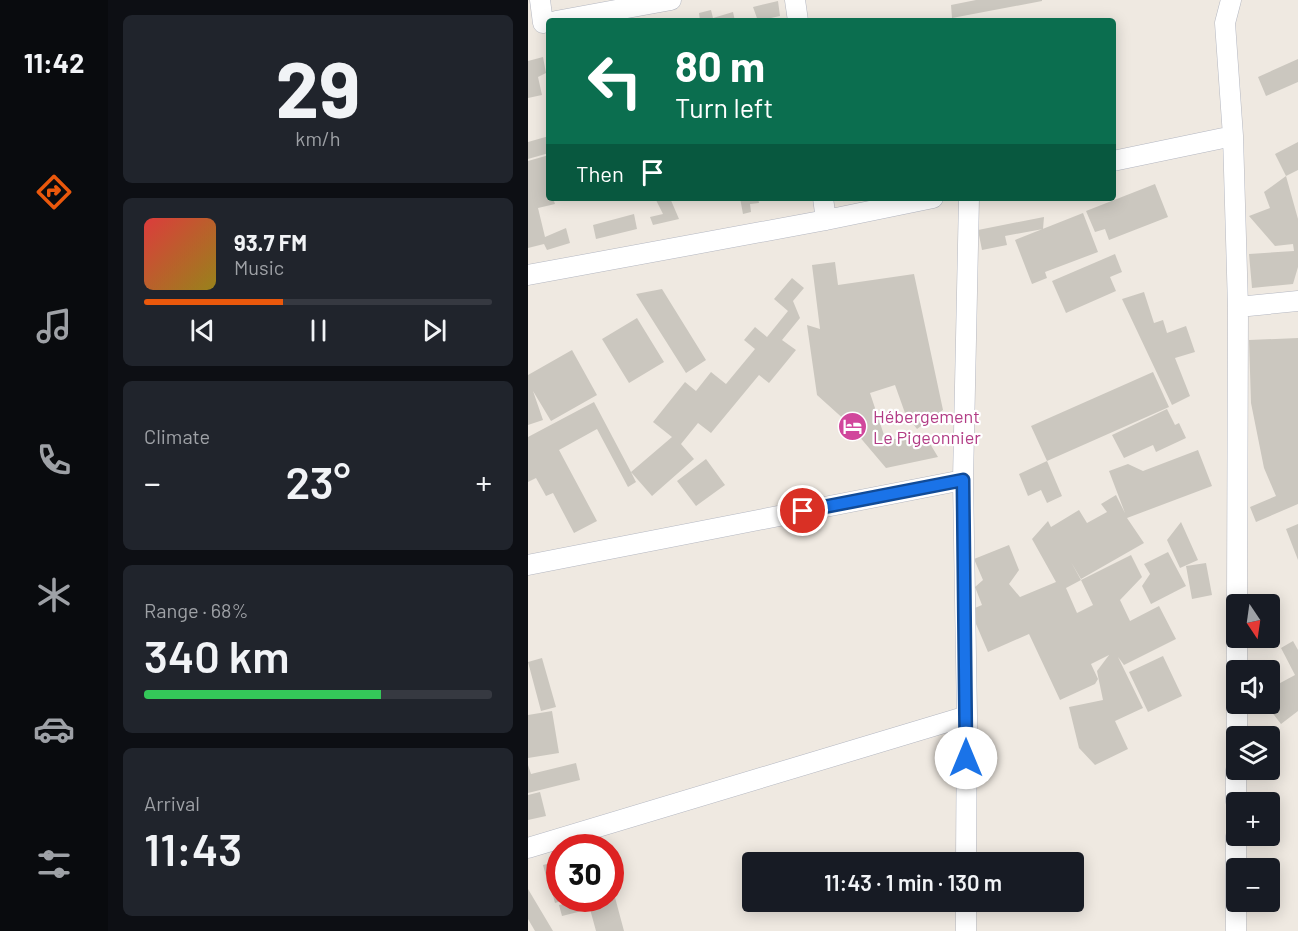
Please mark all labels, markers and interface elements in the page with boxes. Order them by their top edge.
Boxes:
text: 29 [275,40,361,134]
text: 80 m [675,40,765,90]
icon: left [576,42,654,120]
text: 11:42 [24,46,84,78]
text: Turn left [675,91,773,123]
text: km/h [295,126,341,150]
icon: arrive [636,156,669,189]
text: Then [576,160,624,186]
icon: directions [33,171,75,213]
text: 93.7 FM [234,229,307,255]
text: Music [234,255,284,279]
icon: music [33,305,75,347]
icon: previous [186,314,219,347]
icon: pause [302,314,335,347]
icon: next [418,314,451,347]
place label: Hébergement Le Pigeonnier [873,405,981,448]
hotel icon: Hébergement Le Pigeonnier [836,410,868,442]
text: Climate [144,424,210,448]
icon: phone [33,439,75,481]
text: 23° [285,454,351,508]
text: − [144,462,161,502]
text: + [476,462,492,502]
pin [777,485,828,536]
icon: arrive [786,494,819,527]
icon: climate [33,574,75,616]
north arrow [1226,594,1280,648]
map controls [1226,594,1280,912]
text: Range · 68% [144,598,248,622]
text: 340 km [144,628,290,682]
button: sound [1226,660,1280,714]
icon: car [33,708,75,750]
position arrow [934,726,998,790]
button: layers [1226,726,1280,780]
text: Arrival [144,791,200,815]
button: + [1226,792,1280,846]
text: 11:43 [144,821,242,875]
speed limit sign: 30 [546,834,624,912]
icon: filters [33,843,75,885]
button: − [1226,858,1280,912]
text: 11:43 · 1 min · 130 m [824,869,1002,895]

